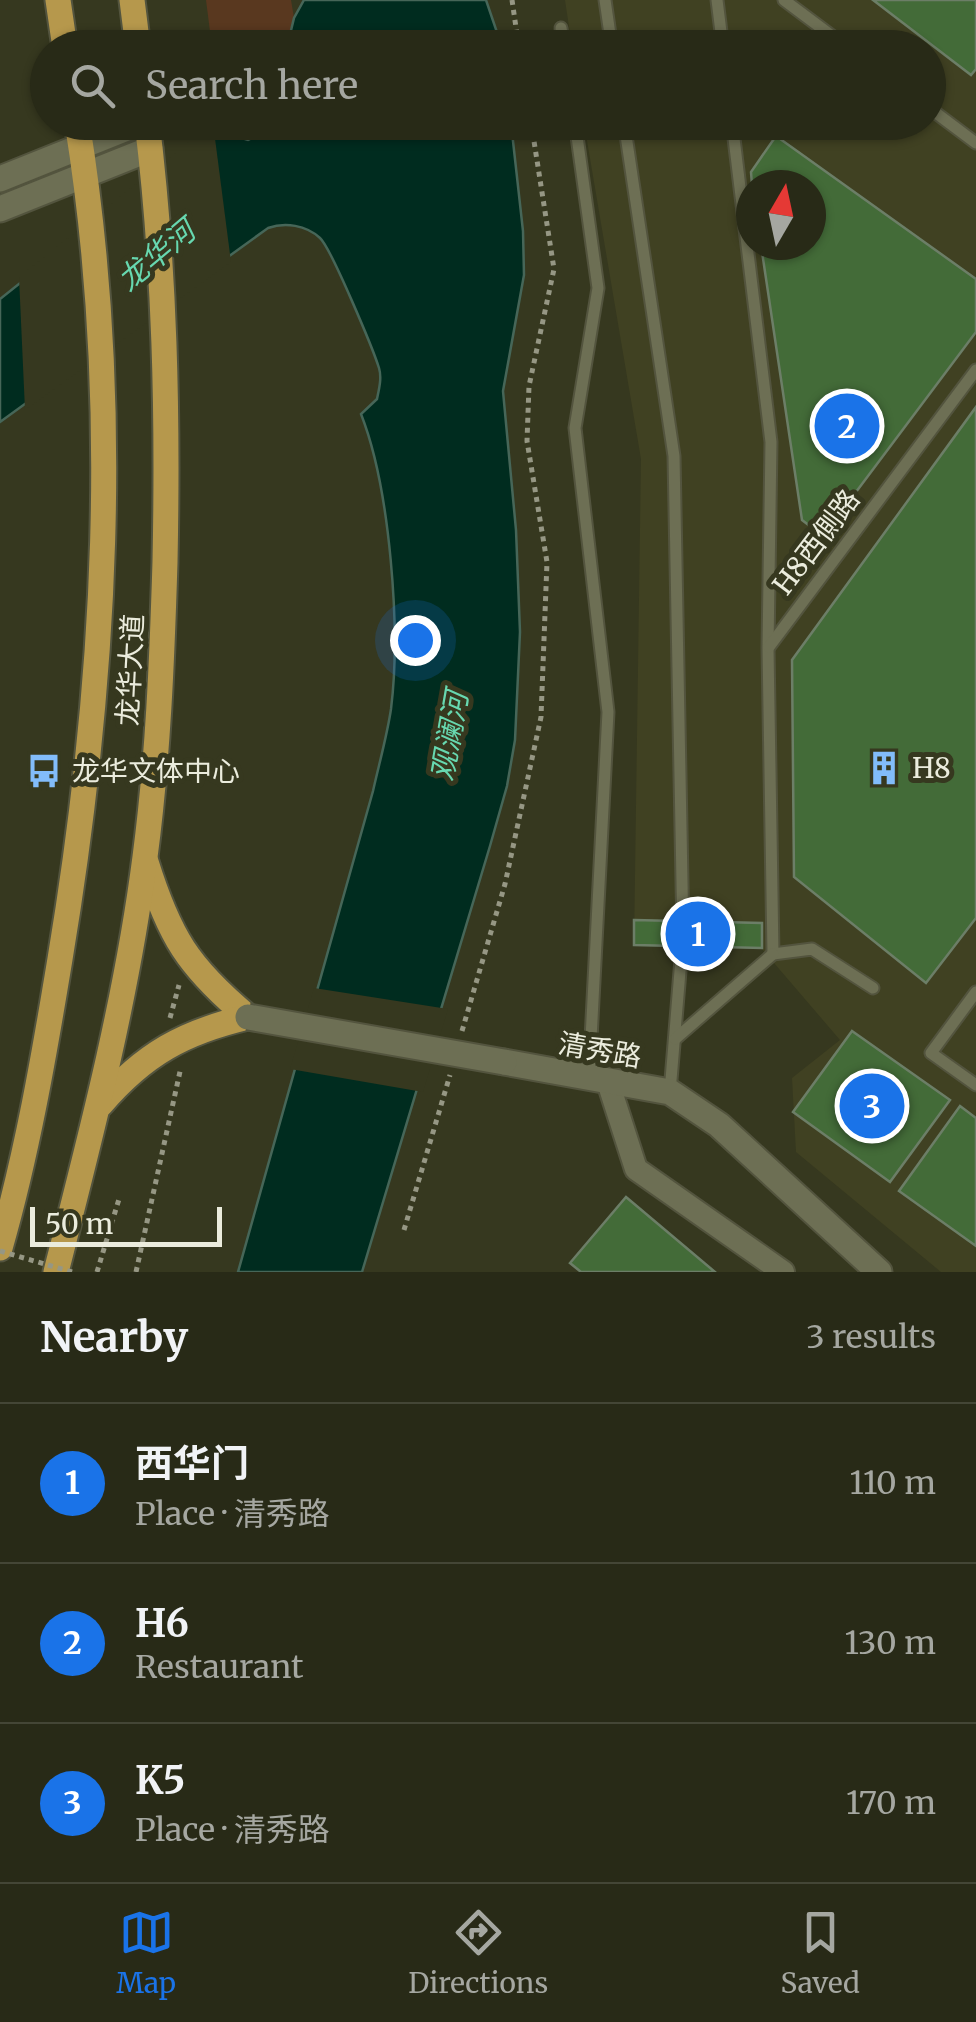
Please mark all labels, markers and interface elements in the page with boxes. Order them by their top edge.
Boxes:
search box [30,30,946,140]
icon: search [65,58,120,113]
text: Search here [145,62,358,109]
north arrow [736,170,826,260]
water label: 龙华河 [109,208,207,298]
pin: 2 [814,388,880,464]
street label: H8西側路 [765,482,867,602]
street label: 龙华大道 [109,613,151,727]
your location [390,615,441,666]
water label: 观澜河 [422,683,476,784]
building icon: H8 [865,749,903,787]
place label: H8 [912,750,951,786]
bus stop icon: 龙华文体中心 [25,752,63,790]
place label: 龙华文体中心 [72,753,240,789]
pin: 1 [666,896,730,972]
street label: 清秀路 [556,1025,644,1075]
pin: 3 [840,1068,904,1144]
scale bar [30,1202,222,1246]
text: 50 m [45,1206,113,1242]
text: Nearby [40,1311,188,1363]
text: 3 results [806,1317,936,1357]
text: 西华门 [135,1440,249,1487]
text: 1 [65,1463,80,1503]
text: 110 m [849,1463,936,1503]
text: Place · 清秀路 [135,1494,330,1534]
text: H6 [135,1600,189,1647]
text: 2 [63,1623,82,1663]
text: 130 m [844,1623,936,1663]
text: Restaurant [135,1647,303,1687]
text: K5 [135,1757,185,1804]
text: 3 [63,1783,82,1823]
text: 170 m [846,1783,936,1823]
text: Place · 清秀路 [135,1810,330,1850]
tab: Map [116,1905,176,2001]
tab: Directions [408,1905,548,2001]
tab: Saved [780,1905,860,2001]

